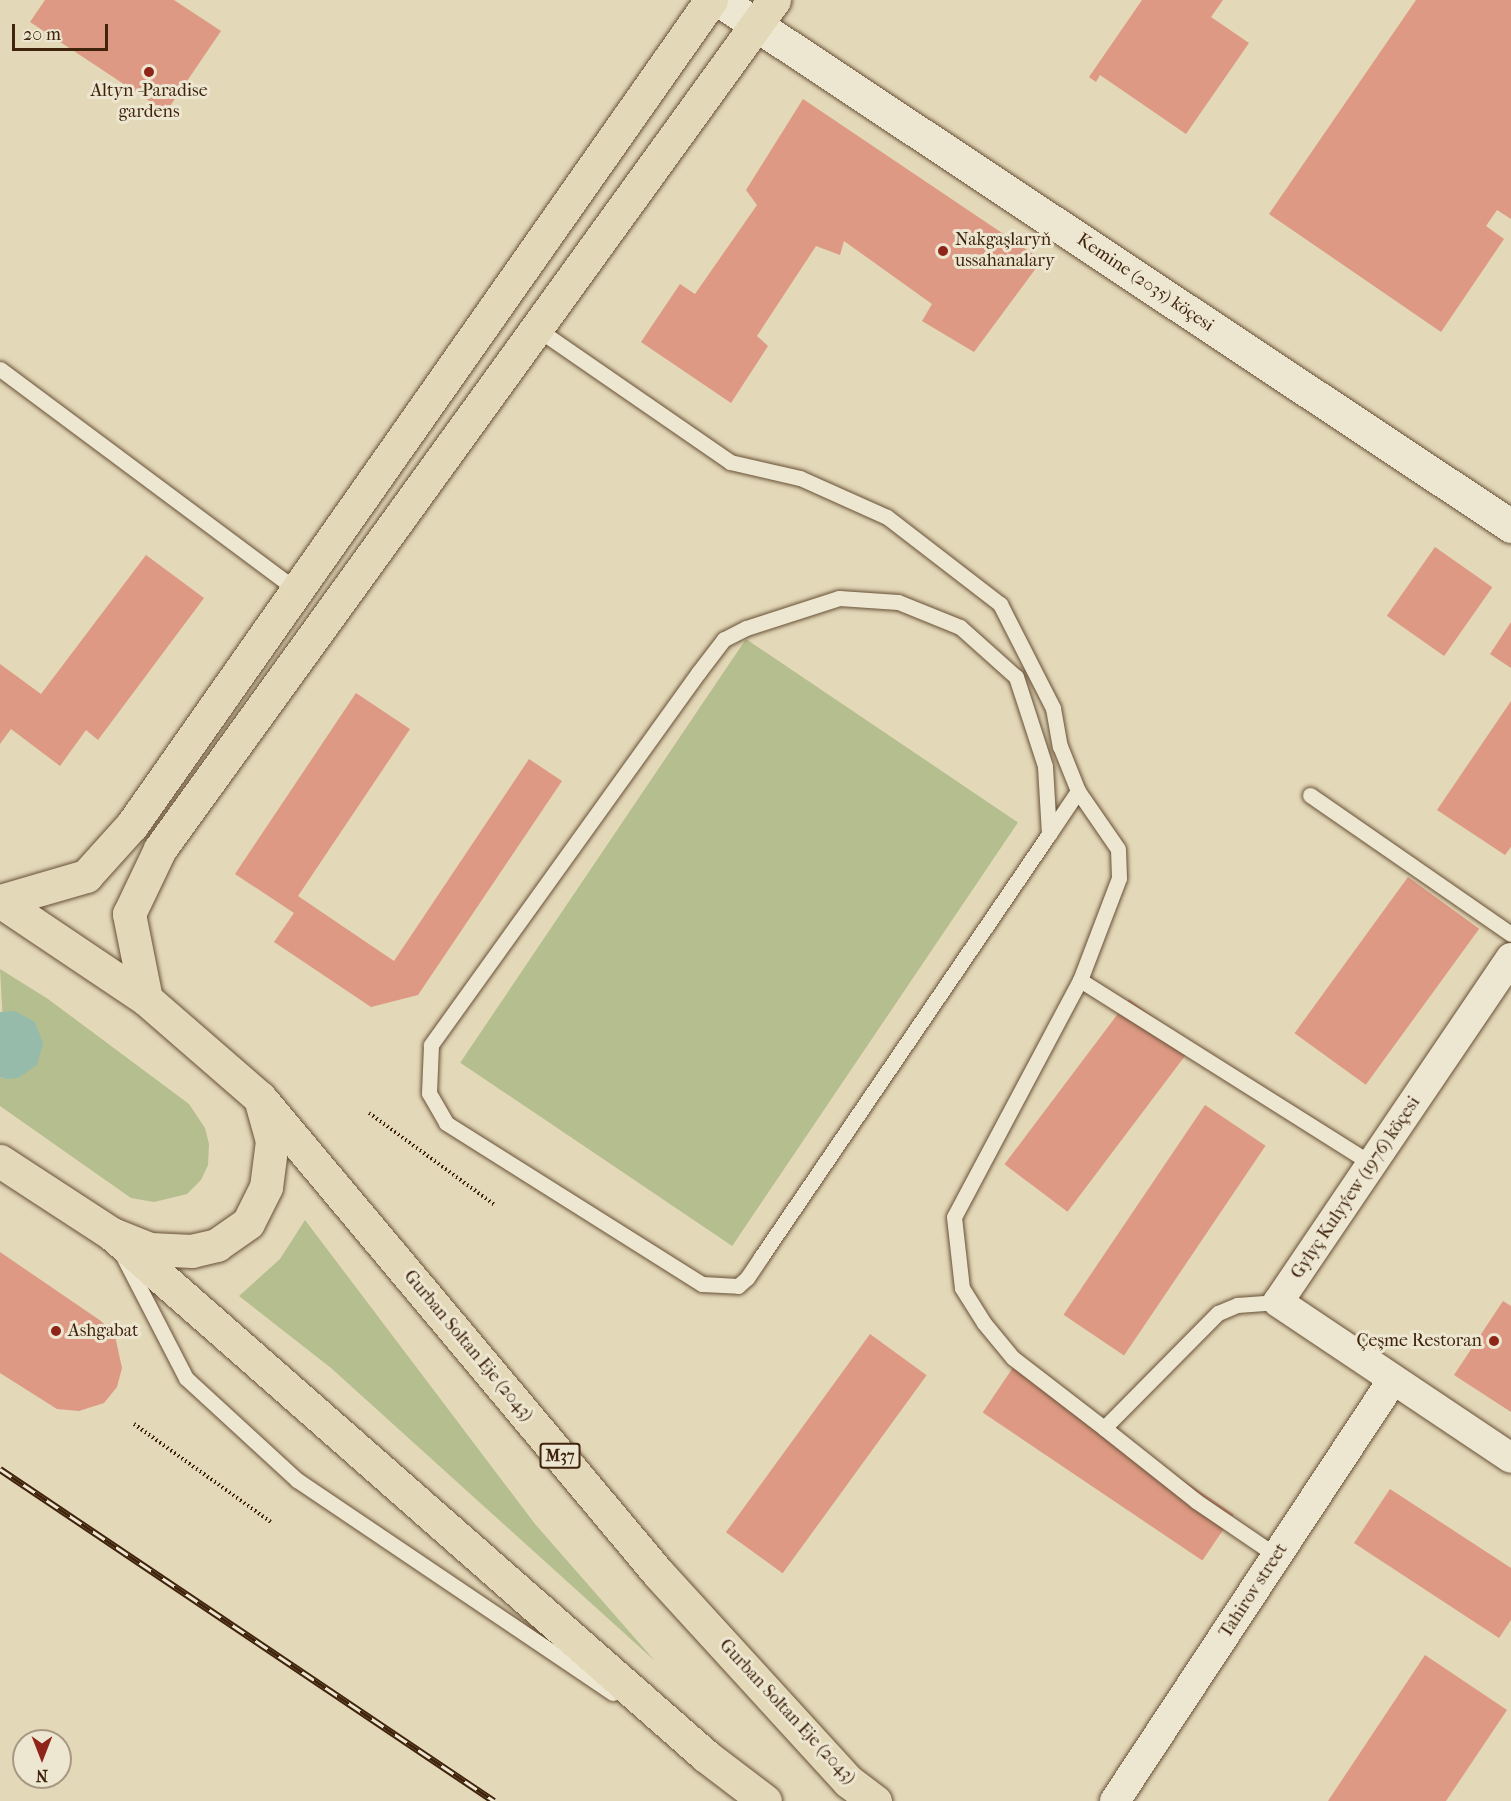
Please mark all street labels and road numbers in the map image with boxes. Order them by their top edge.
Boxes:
street label: Kemine (2035) köçesi [1073,229,1217,337]
street label: Gylyç Kulyýew (1976) köçesi [1287,1093,1425,1283]
street label: Gurban Soltan Eje (2043) [399,1266,537,1426]
road number: M37 [539,1443,581,1469]
street label: Tahirov street [1215,1540,1293,1642]
street label: Gurban Soltan Eje (2043) [714,1635,860,1789]

